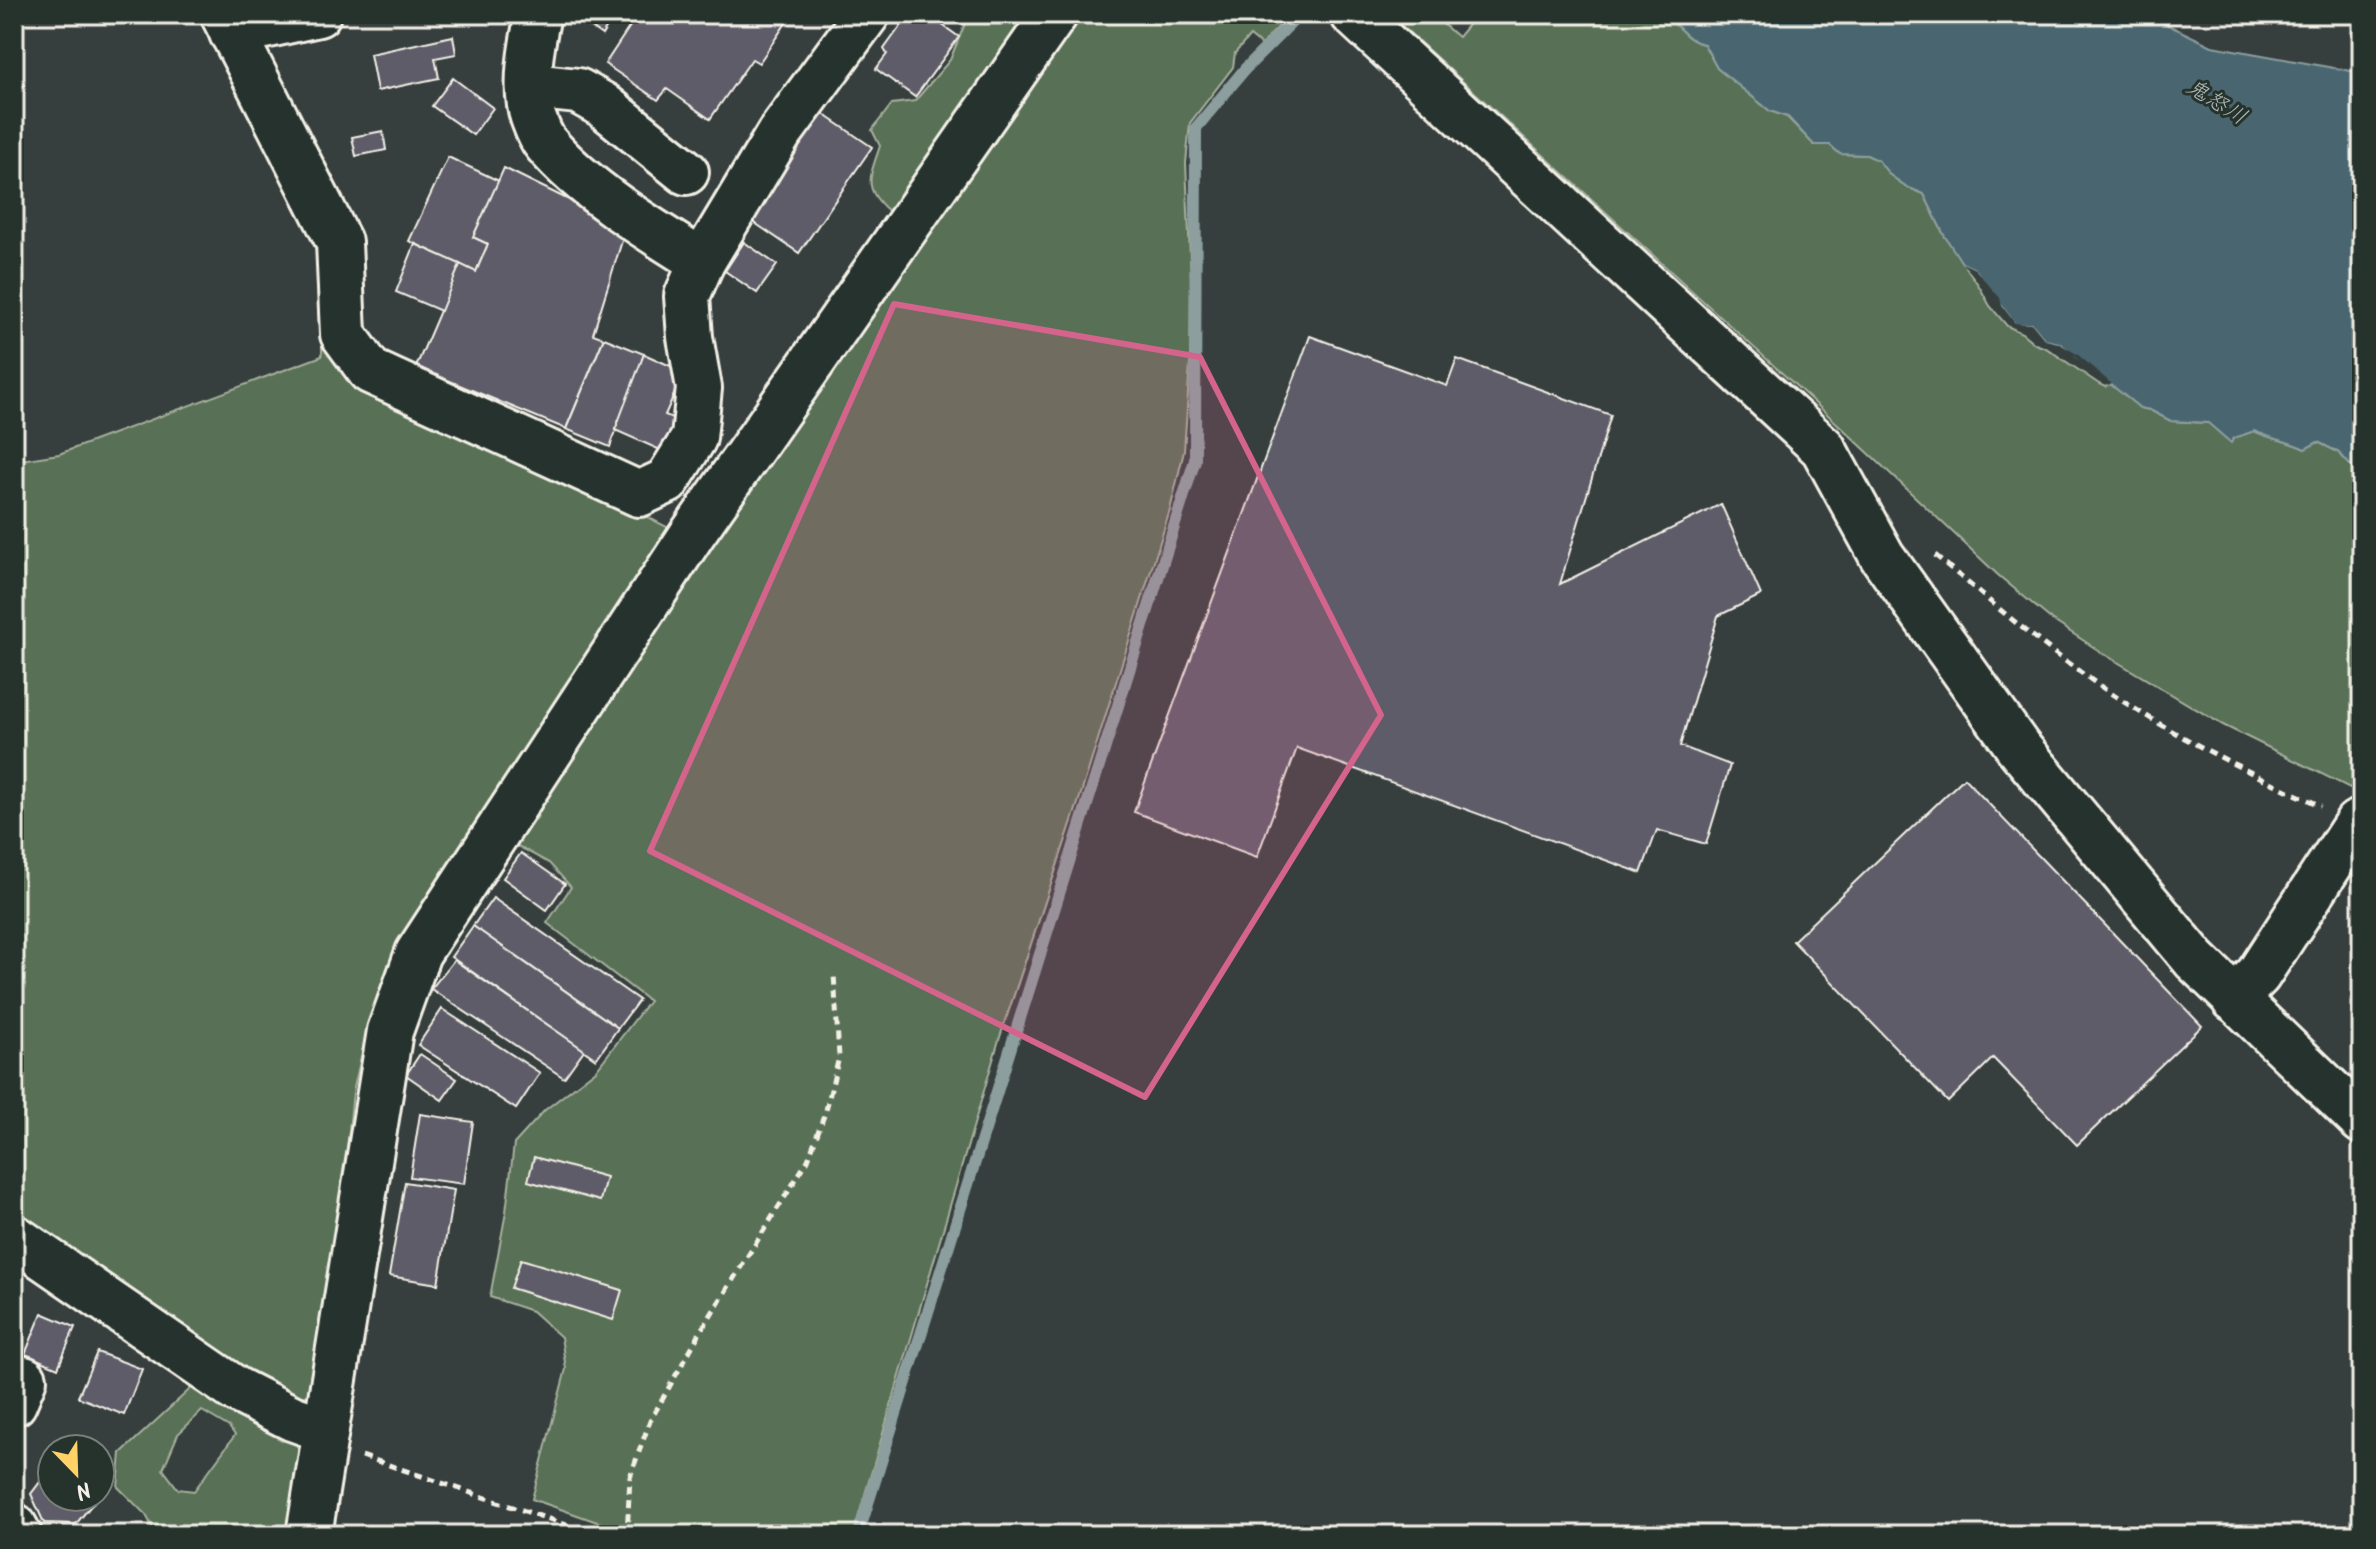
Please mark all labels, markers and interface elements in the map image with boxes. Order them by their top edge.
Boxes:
water label: 鬼怒川 [2179,71,2253,135]
north arrow [36,1433,116,1513]
text: N [70,1470,96,1508]

